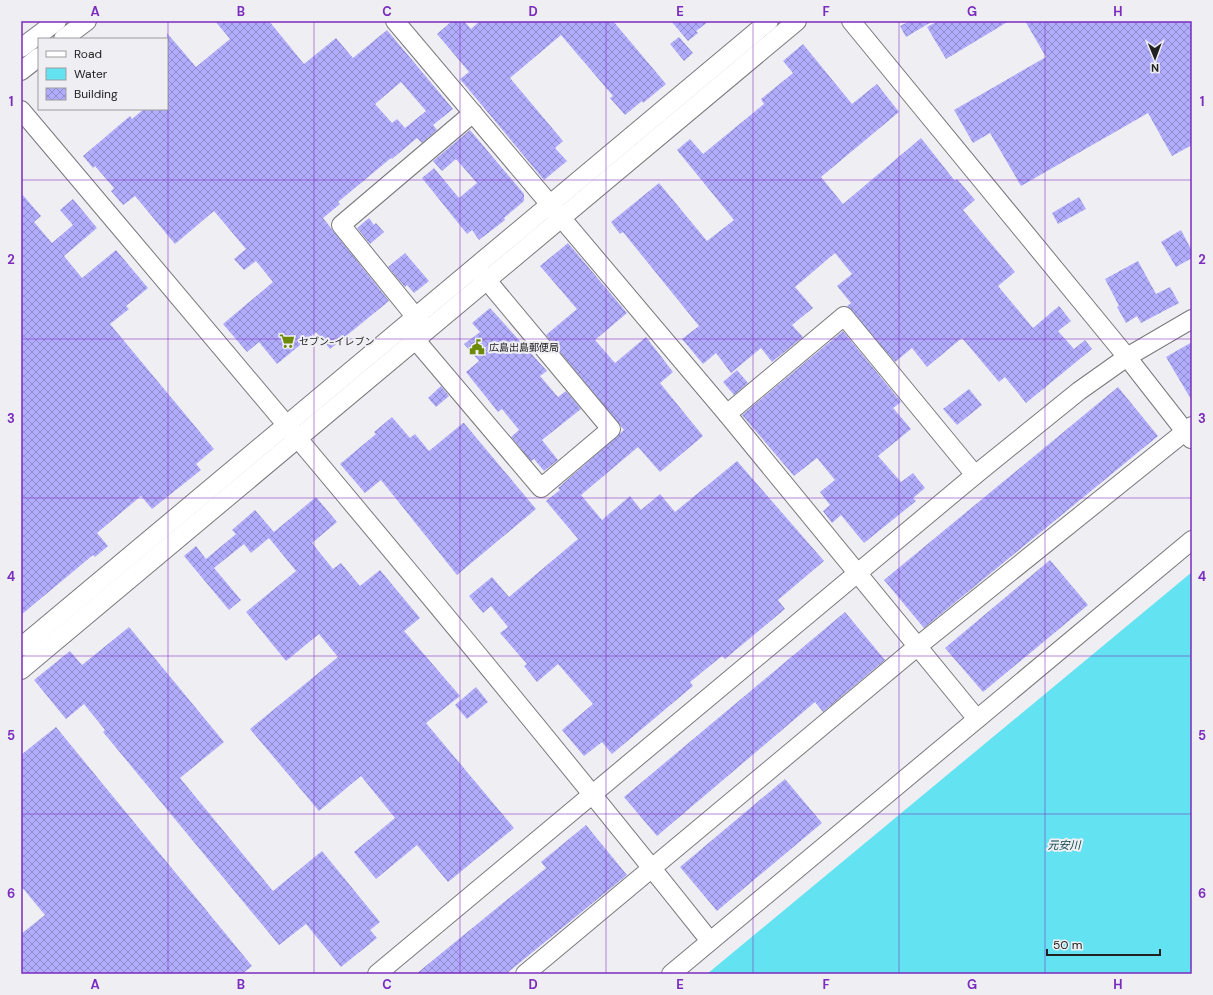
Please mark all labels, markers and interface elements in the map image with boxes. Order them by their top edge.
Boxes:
text: A [90,3,100,20]
text: B [237,3,245,20]
text: C [382,3,392,20]
text: D [528,3,538,20]
text: E [676,3,684,20]
text: F [822,3,830,20]
text: G [967,3,977,20]
text: H [1113,3,1123,20]
legend [38,38,168,110]
north arrow [1135,38,1175,78]
text: Road [74,46,102,62]
text: N [1151,61,1159,75]
text: Water [74,66,108,82]
text: Building [74,86,118,102]
text: 1 [9,93,13,110]
text: 1 [1200,93,1204,110]
text: 2 [7,251,15,268]
text: 2 [1198,251,1206,268]
supermarket icon: セブン-イレブン [278,332,296,350]
place label: セブン-イレブン [299,335,374,348]
public building icon: 広島出島郵便局 [468,338,486,356]
place label: 広島出島郵便局 [489,341,559,354]
text: 3 [7,410,15,427]
text: 3 [1198,410,1206,427]
text: 4 [7,568,15,585]
text: 4 [1198,568,1206,585]
text: 5 [7,727,15,744]
text: 5 [1198,727,1206,744]
water label: 元安川 [1048,838,1081,852]
text: 6 [7,885,15,902]
text: 6 [1198,885,1206,902]
scale bar [1047,931,1160,957]
text: 50 m [1053,937,1082,953]
text: A [90,976,100,993]
text: B [237,976,245,993]
text: C [382,976,392,993]
text: D [528,976,538,993]
text: E [676,976,684,993]
text: F [822,976,830,993]
text: G [967,976,977,993]
text: H [1113,976,1123,993]

